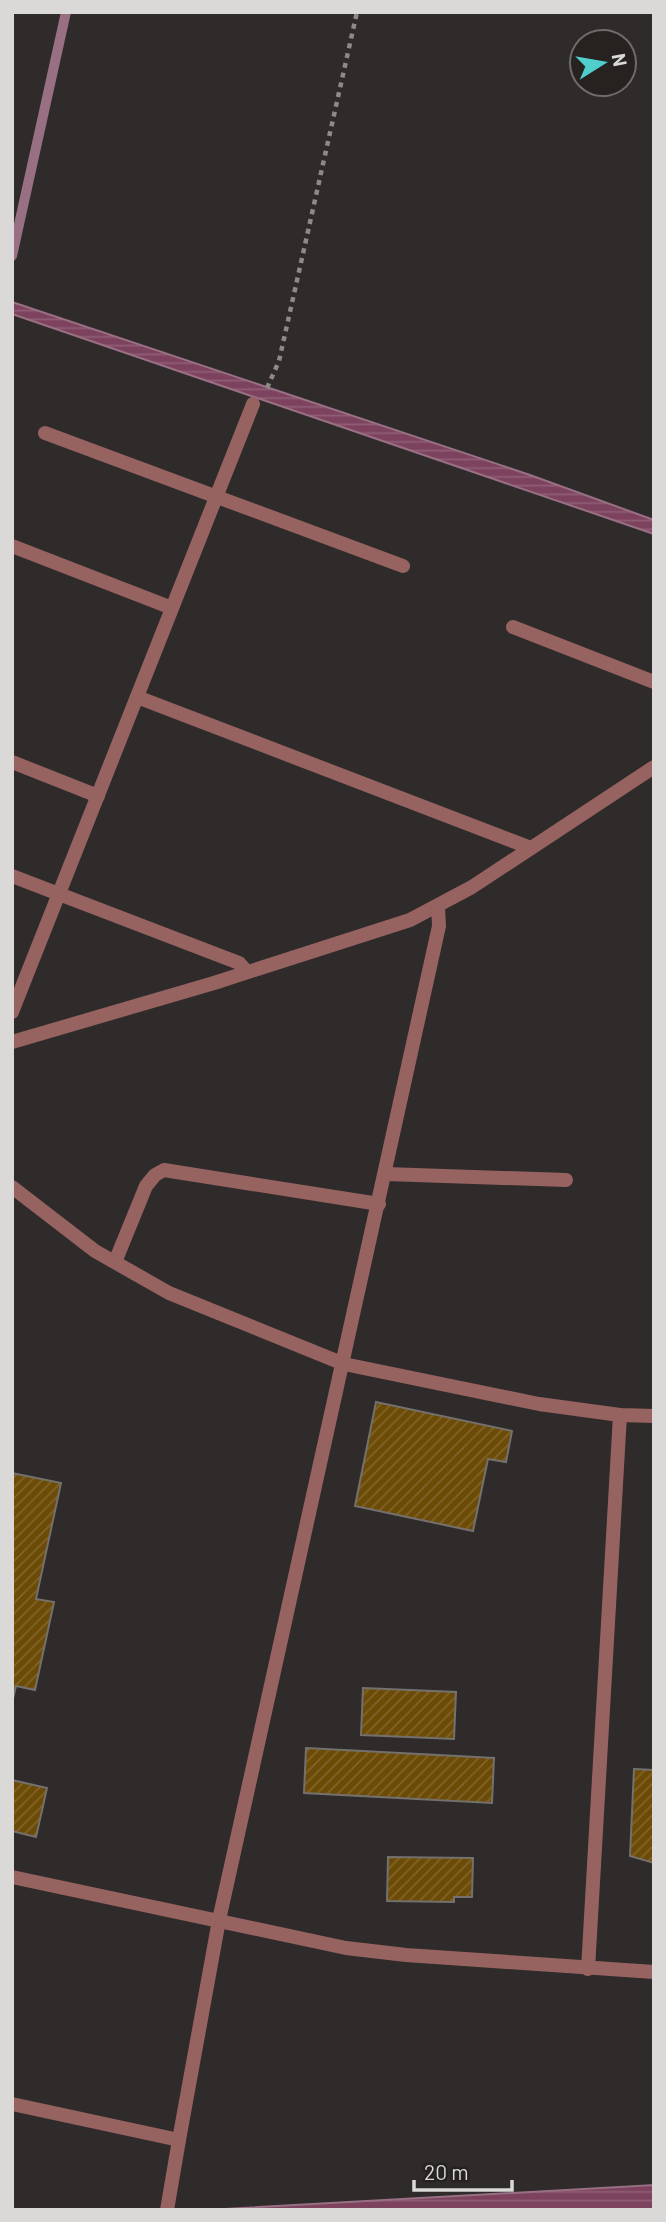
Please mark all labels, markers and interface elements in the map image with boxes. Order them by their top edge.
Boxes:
north arrow [568,28,638,98]
text: N [608,51,633,68]
scale bar [414,2148,512,2192]
text: 20 m [424,2159,469,2184]

